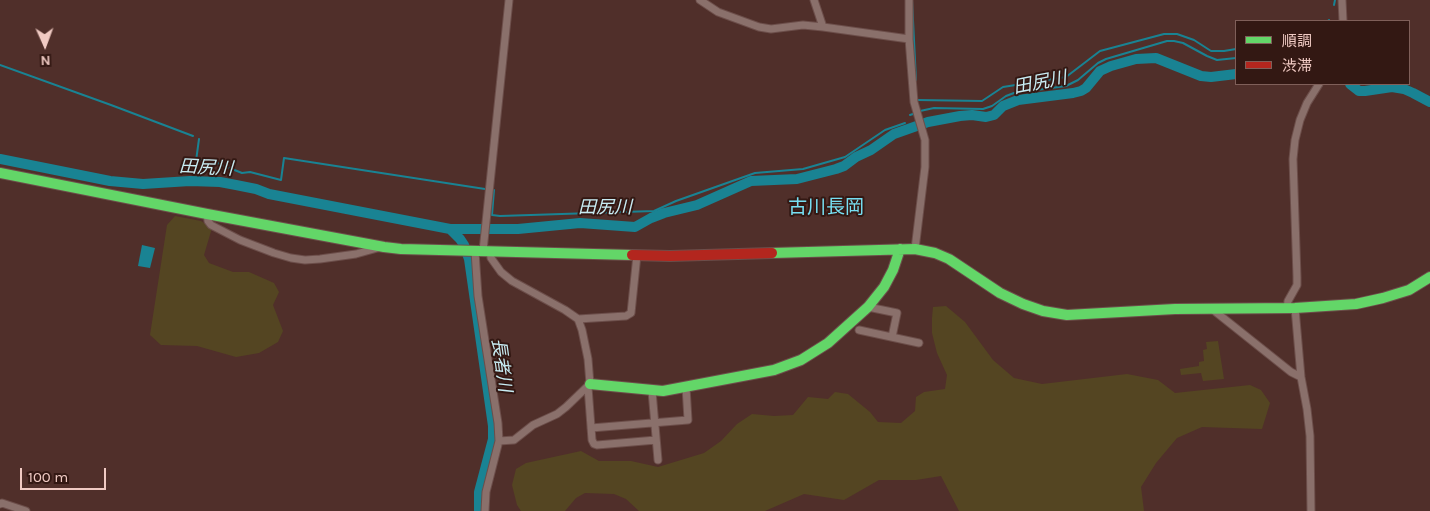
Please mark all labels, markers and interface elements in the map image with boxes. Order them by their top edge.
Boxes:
north arrow [20,20,70,70]
legend [1235,20,1410,85]
text: 順調 [1282,32,1312,50]
text: N [40,52,51,69]
text: 渋滞 [1282,57,1312,75]
water label: 田尻川 [1011,67,1069,99]
water label: 田尻川 [178,156,234,180]
water label: 田尻川 [578,197,632,219]
district label: 古川長岡 [788,197,864,219]
water label: 長者川 [487,337,515,393]
scale bar [22,458,109,490]
text: 100 m [28,468,68,486]

